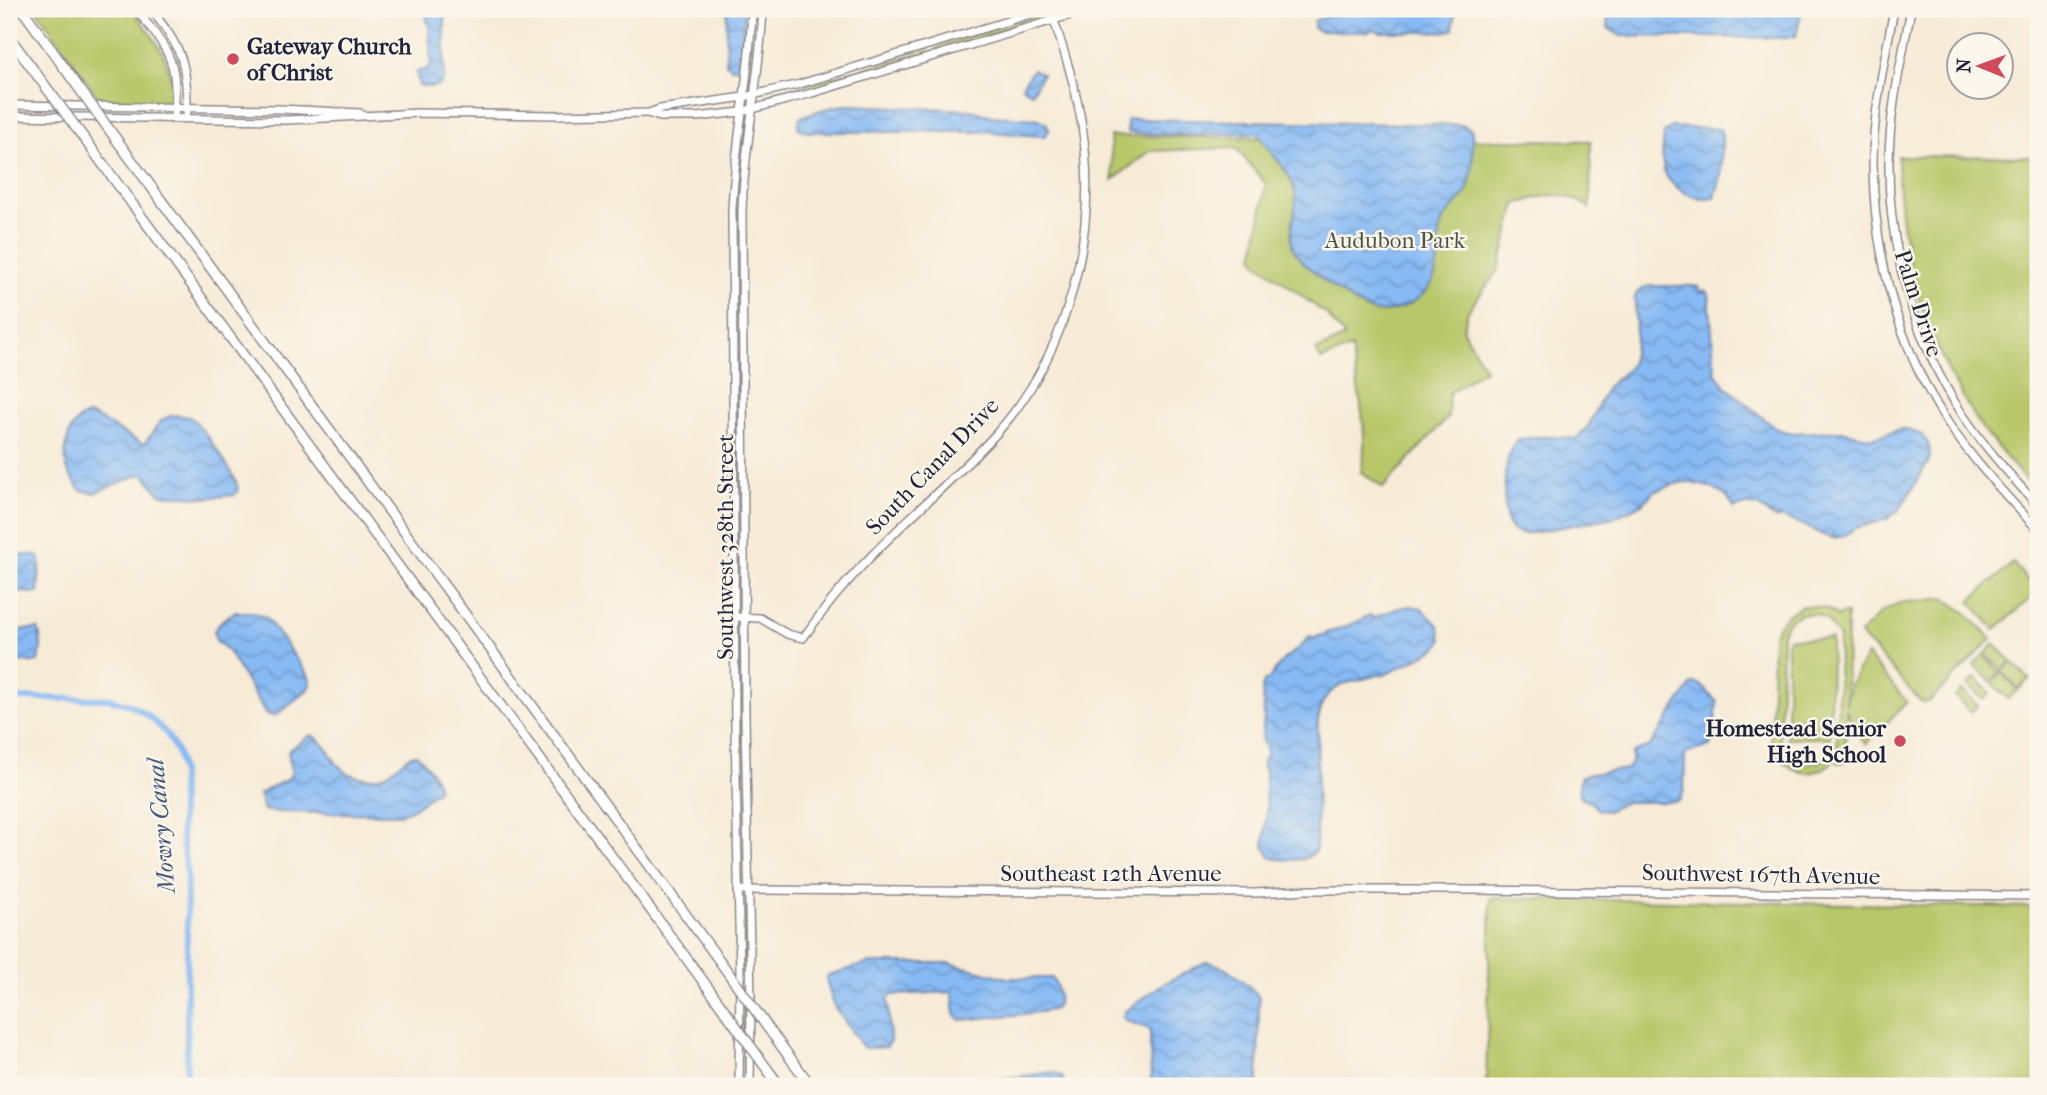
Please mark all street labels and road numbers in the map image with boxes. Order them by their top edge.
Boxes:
street label: Palm Drive [1889,246,1948,360]
street label: South Canal Drive [860,392,1005,540]
street label: Southwest 328th Street [712,434,739,660]
street label: Southwest 167th Avenue [1642,859,1880,890]
street label: Southeast 12th Avenue [1000,860,1222,887]

